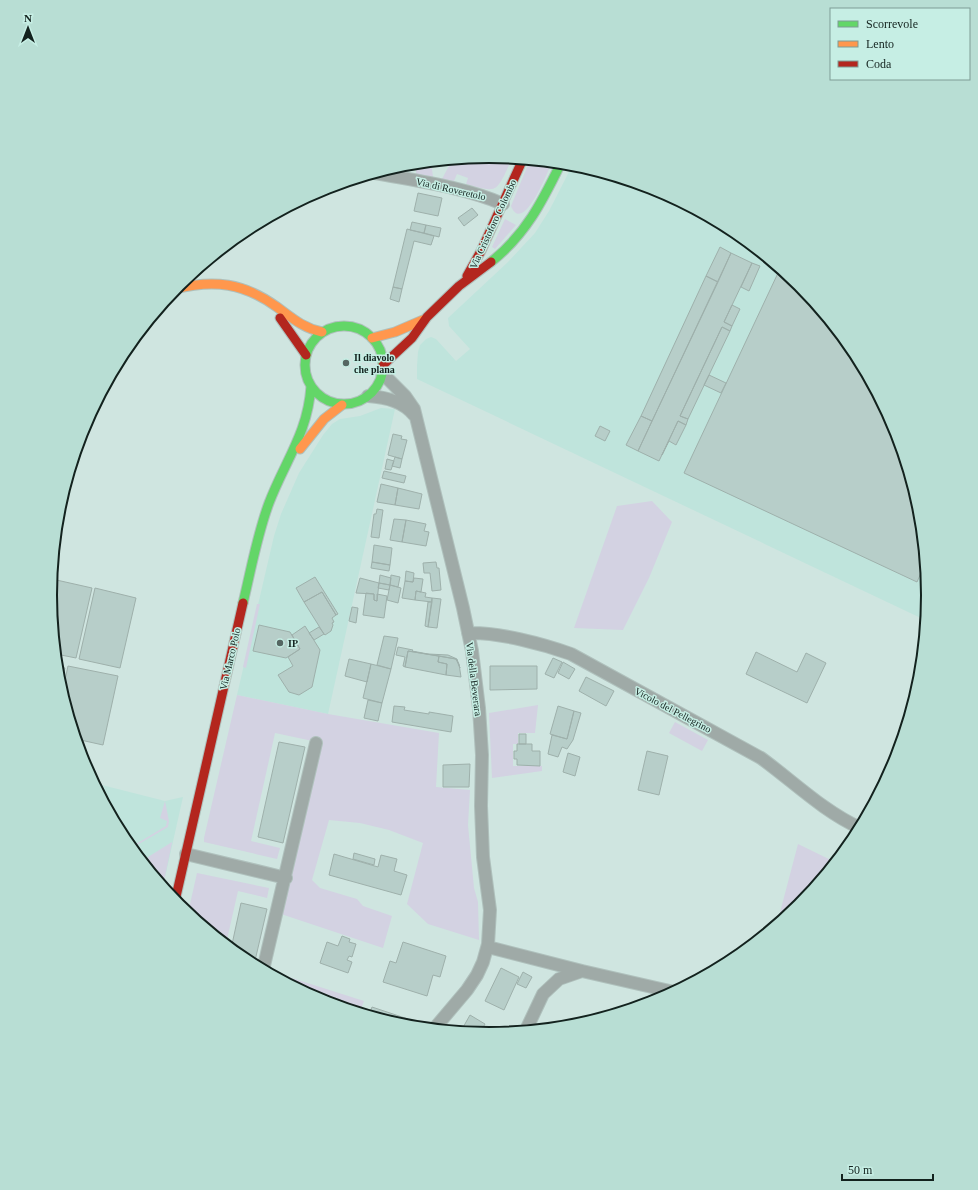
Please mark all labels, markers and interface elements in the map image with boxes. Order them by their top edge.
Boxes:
north arrow [8,8,48,48]
legend [830,8,970,80]
text: N [24,12,32,24]
text: Scorrevole [866,17,918,31]
text: Lento [866,37,894,51]
text: Coda [866,57,892,71]
street label: Via di Roveretolo [415,176,487,202]
street label: Via Cristoforo Colombo [467,178,519,270]
place label: Il diavolo che plana [354,352,395,375]
marker: Il diavolo che plana [341,358,351,368]
street label: Via Marco Polo [218,627,242,691]
marker: IP [275,638,285,648]
place label: IP [288,638,298,649]
street label: Via della Beverara [464,641,484,717]
street label: Vicolo del Pellegrino [633,685,713,735]
scale bar [842,1156,933,1182]
text: 50 m [848,1163,873,1177]

